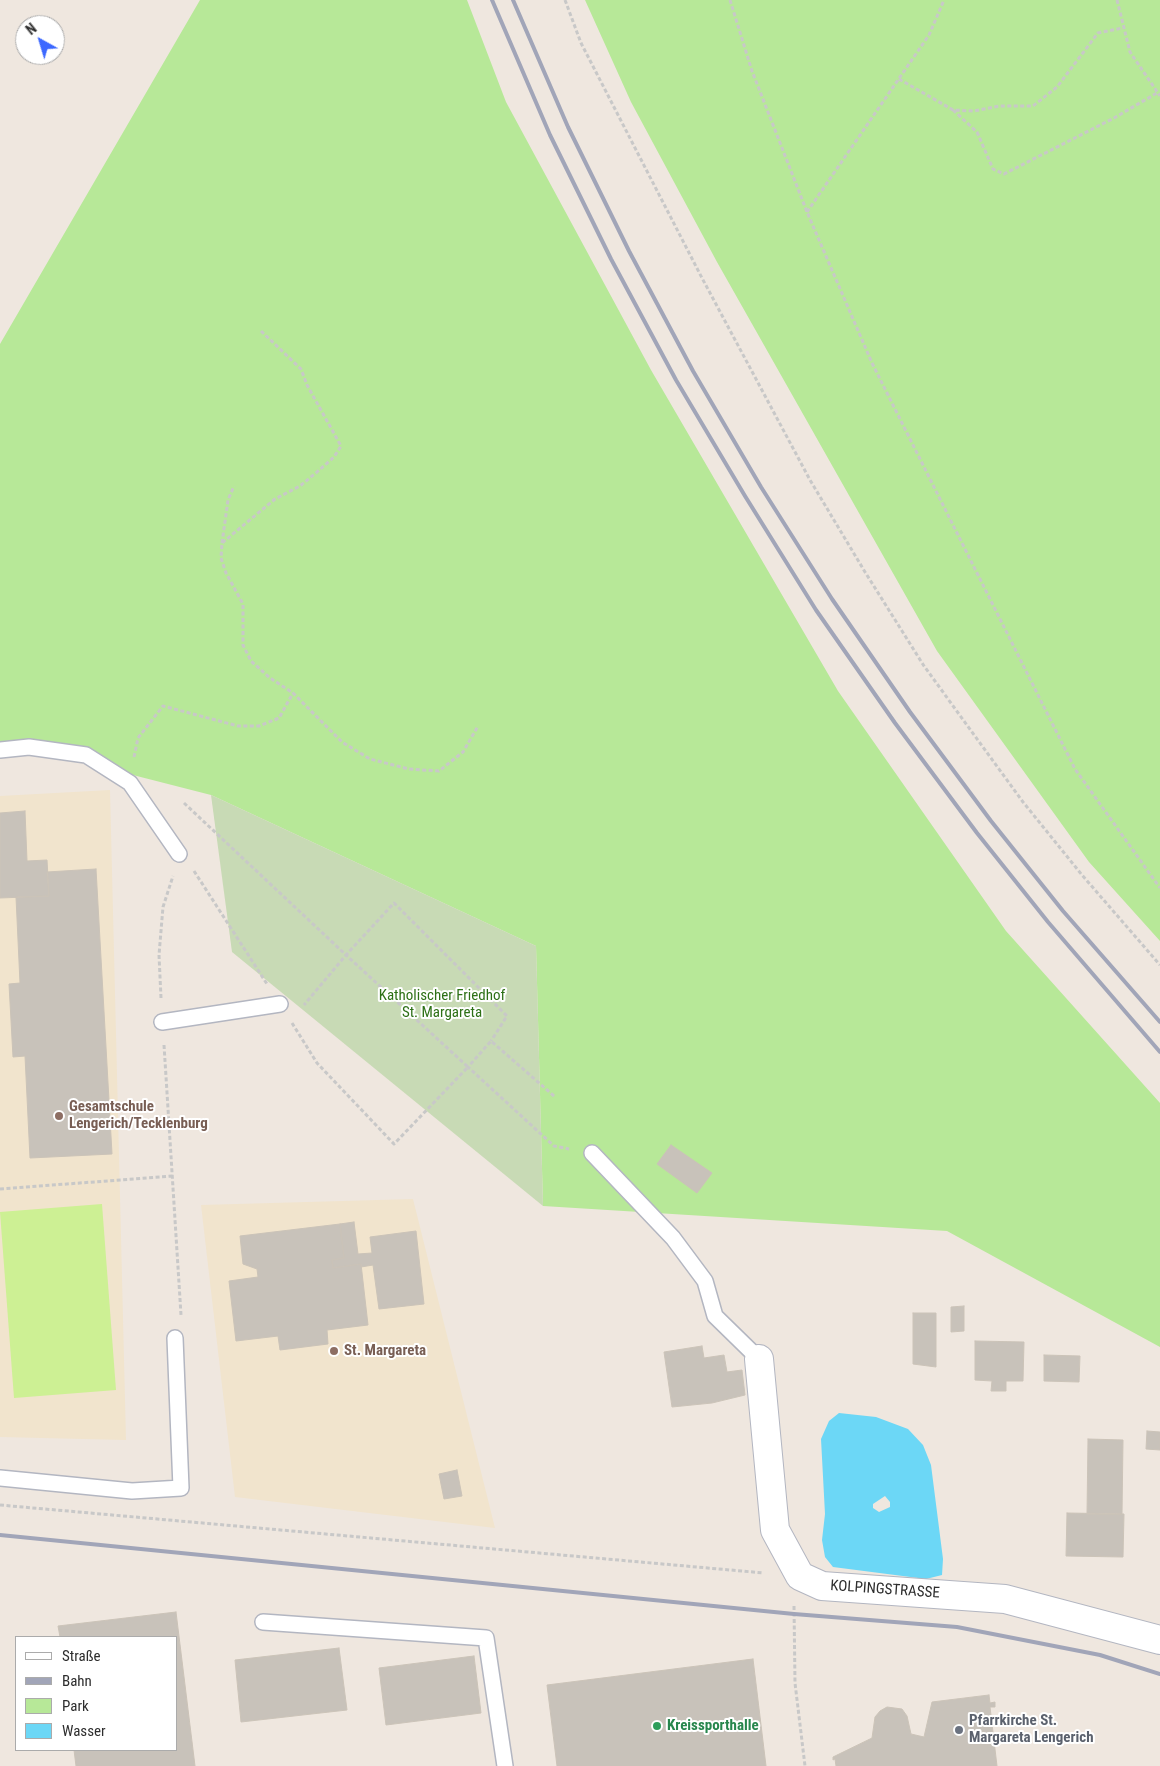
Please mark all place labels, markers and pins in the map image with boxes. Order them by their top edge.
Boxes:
place label: Gesamtschule Lengerich/Tecklenburg [69,1098,208,1133]
marker: Gesamtschule Lengerich/Tecklenburg [53,1110,65,1122]
place label: St. Margareta [344,1342,426,1360]
marker: St. Margareta [328,1345,340,1357]
place label: Pfarrkirche St. Margareta Lengerich [969,1712,1094,1747]
place label: Kreissporthalle [667,1717,759,1735]
marker: Kreissporthalle [651,1720,663,1732]
marker: Pfarrkirche St. Margareta Lengerich [953,1724,965,1736]

